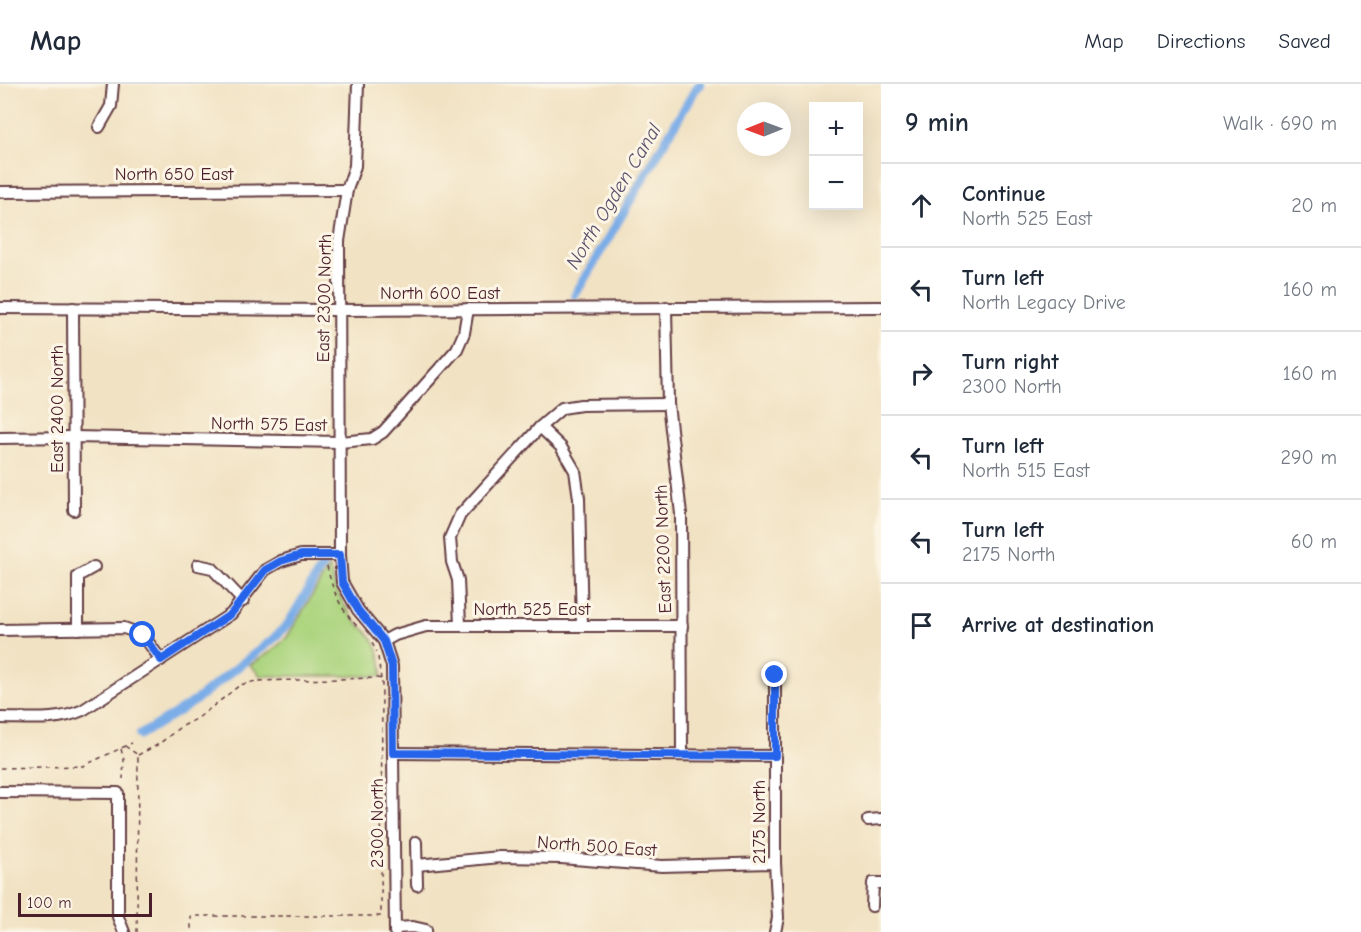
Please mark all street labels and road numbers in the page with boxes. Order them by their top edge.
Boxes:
street label: North 650 East [115,164,234,185]
street label: East 2300 North [313,234,336,362]
street label: North 600 East [380,283,501,304]
street label: East 2400 North [47,345,68,473]
street label: North 575 East [211,413,328,436]
street label: East 2200 North [651,484,676,614]
street label: North 525 East [473,599,591,620]
street label: 2300 North [367,778,388,868]
street label: 2175 North [749,780,770,864]
street label: North 500 East [536,832,658,861]

